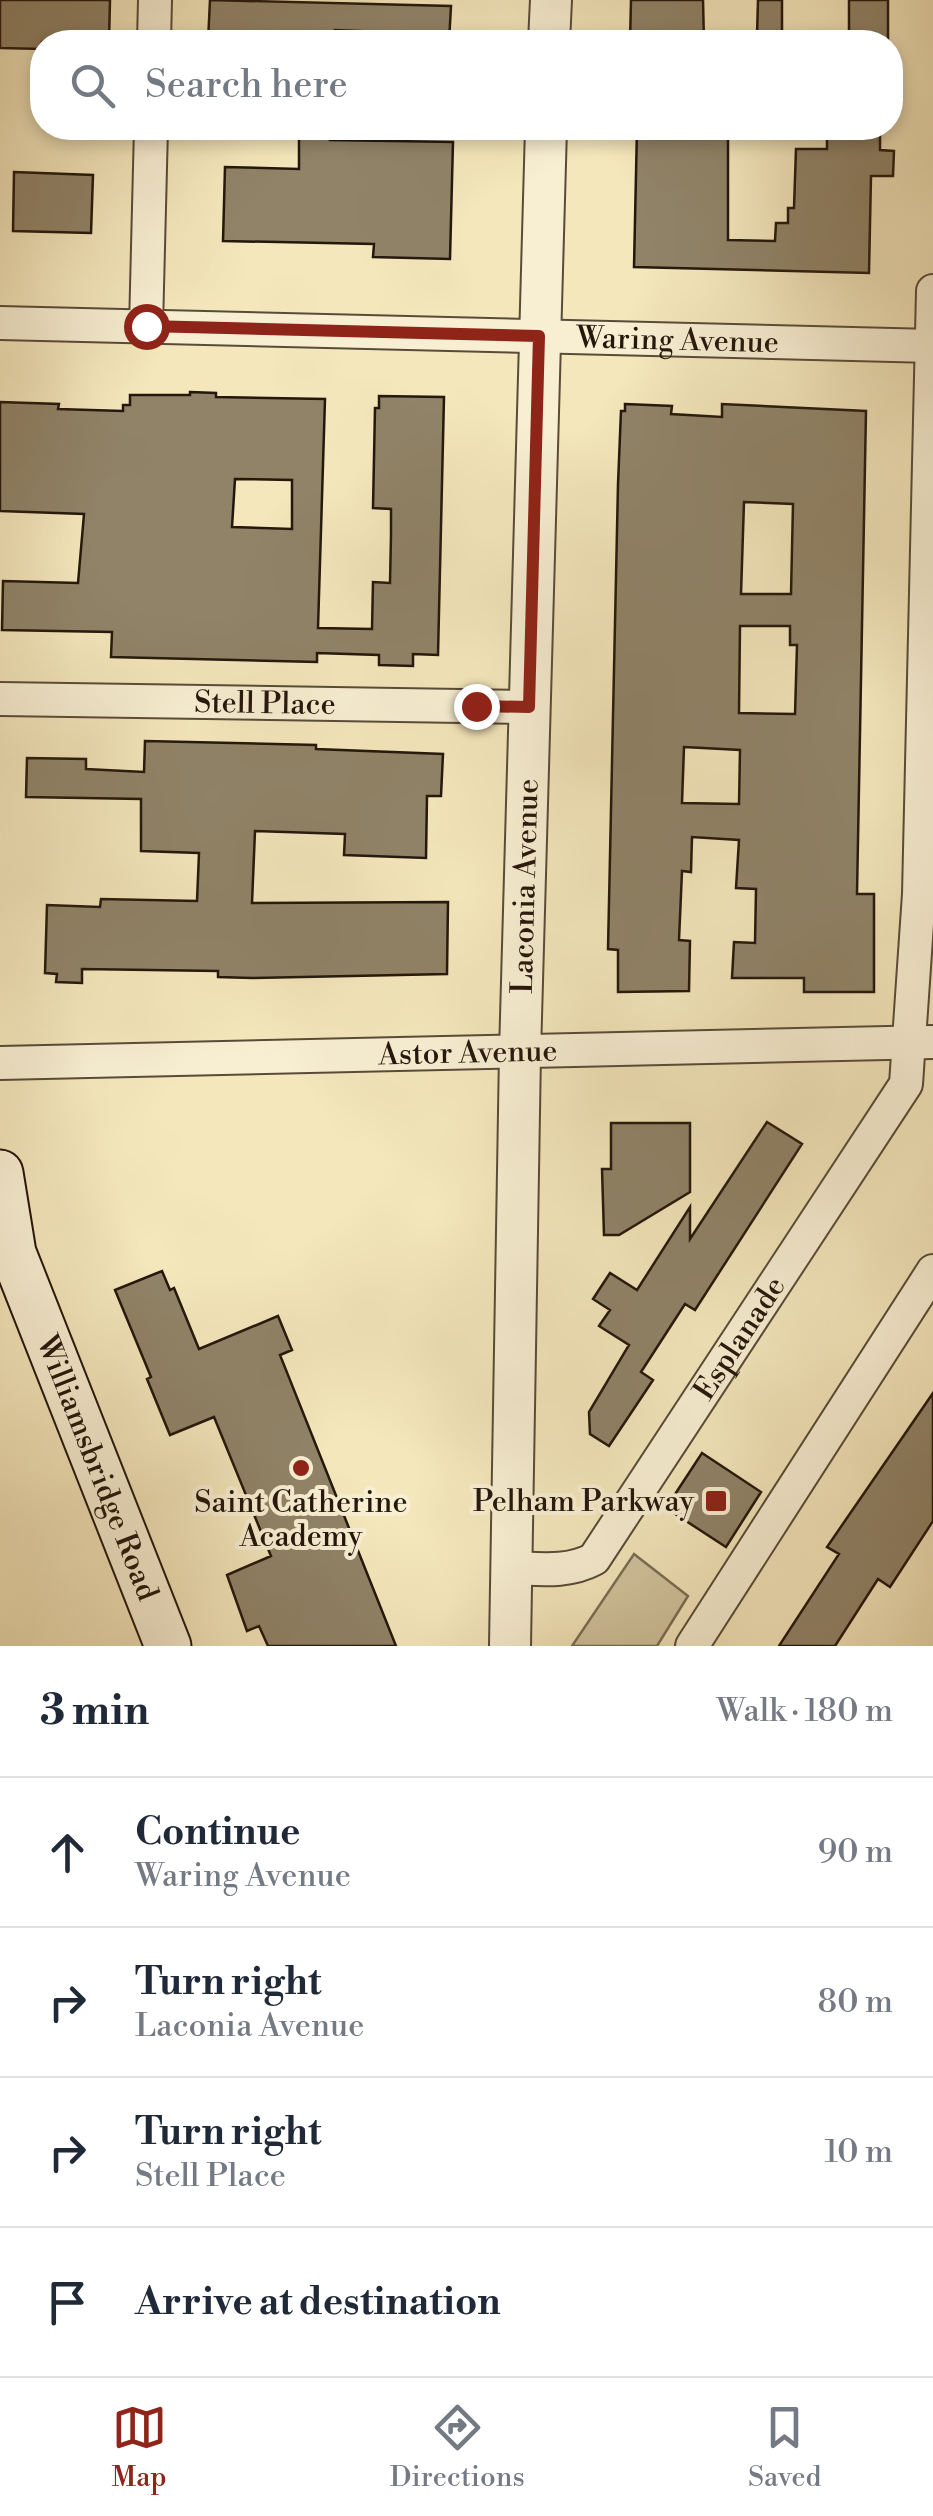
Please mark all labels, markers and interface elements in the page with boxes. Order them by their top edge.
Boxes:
search box [30,30,903,140]
icon: search [65,58,120,113]
text: Search here [145,62,348,109]
route start [124,304,170,350]
street label: Waring Avenue [575,319,779,362]
street label: Stell Place [194,684,336,724]
route end [454,684,500,730]
street label: Laconia Avenue [504,778,548,994]
street label: Astor Avenue [377,1032,558,1075]
street label: Esplanade [686,1269,794,1408]
street label: Williamsbridge Road [27,1329,166,1606]
marker: Saint Catherine Academy [290,1457,312,1479]
place label: Pelham Parkway [473,1483,694,1521]
place label: Saint Catherine Academy [194,1484,408,1556]
marker: Pelham Parkway [703,1488,729,1514]
text: 3 min [40,1685,149,1738]
text: Walk · 180 m [717,1691,893,1731]
text: Continue [135,1809,300,1856]
icon: ahead [40,1825,95,1880]
text: 90 m [818,1832,893,1872]
text: Waring Avenue [135,1856,351,1896]
text: Turn right [135,1959,321,2006]
icon: right [40,1975,95,2030]
text: 80 m [818,1982,893,2022]
text: Laconia Avenue [135,2006,364,2046]
text: Turn right [135,2109,321,2156]
icon: right [40,2125,95,2180]
text: 10 m [824,2132,893,2172]
text: Stell Place [135,2156,286,2196]
icon: arrive [40,2275,95,2330]
text: Arrive at destination [135,2279,501,2326]
tab: Map [112,2400,167,2495]
tab: Directions [390,2400,525,2495]
tab: Saved [748,2400,821,2495]

